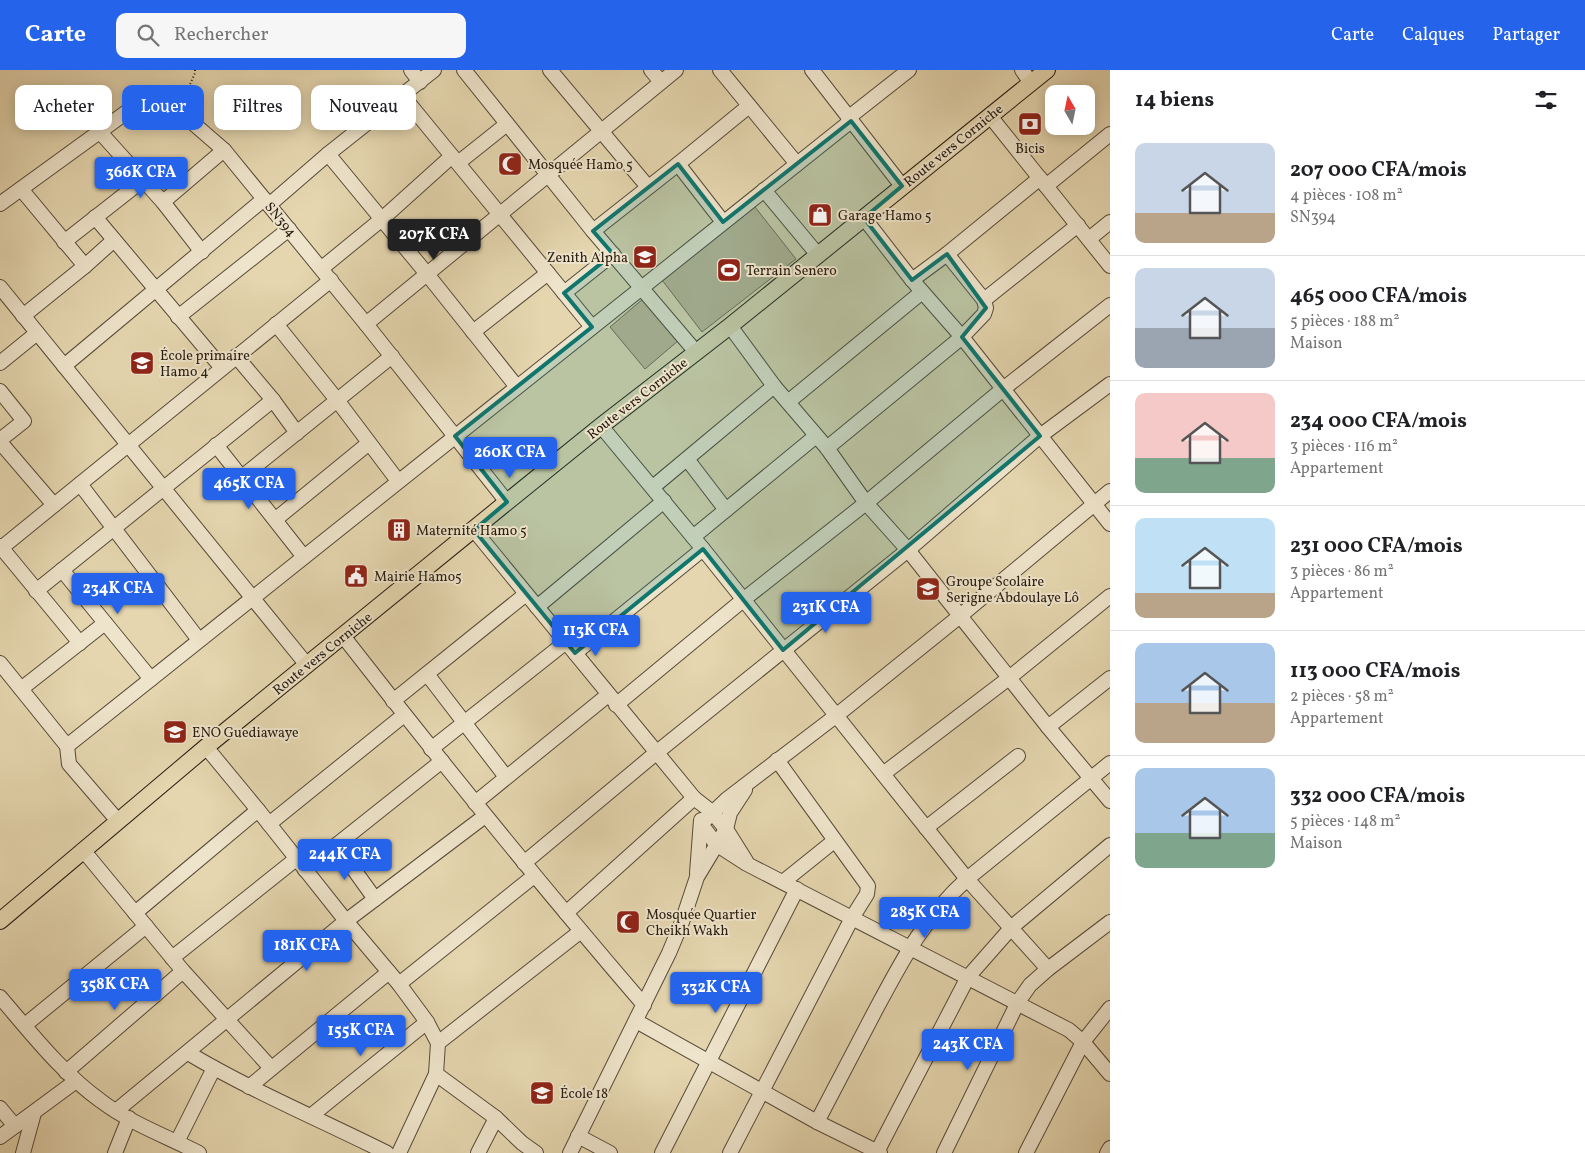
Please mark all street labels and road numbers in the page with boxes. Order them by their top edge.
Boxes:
street label: Route vers Corniche [900,100,1008,192]
street label: SN394 [260,198,300,242]
street label: Route vers Corniche [584,354,692,445]
street label: Route vers Corniche [269,608,377,700]

